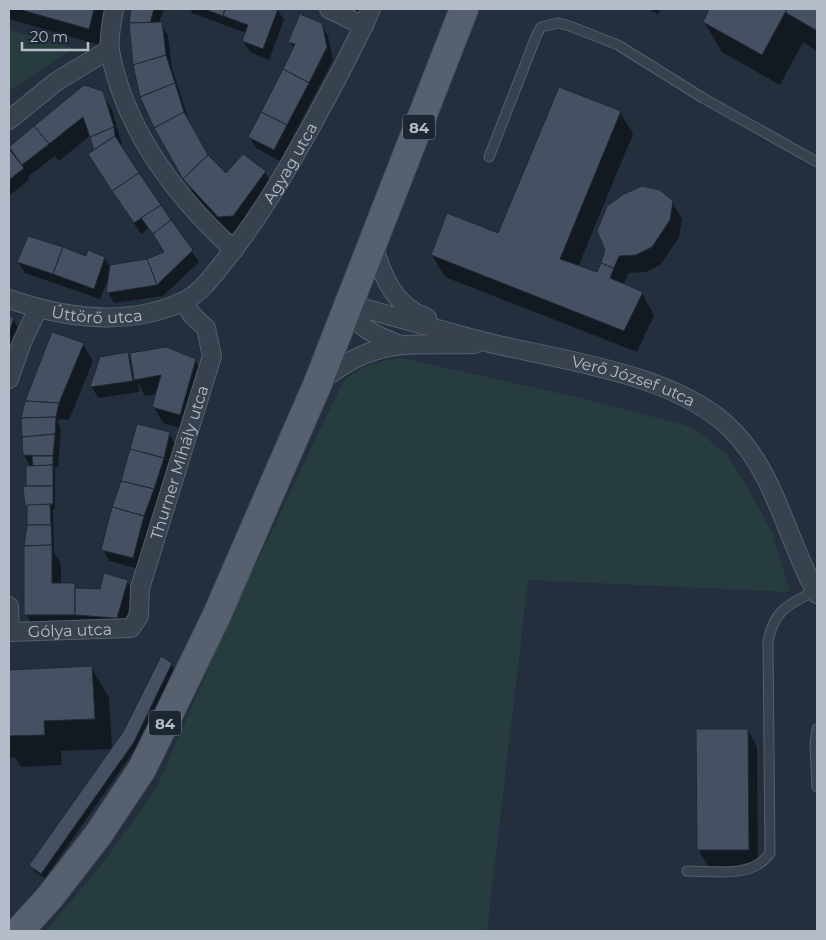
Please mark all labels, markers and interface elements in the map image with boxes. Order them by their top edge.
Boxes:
scale bar [22,20,89,52]
text: 20 m [30,27,68,46]
road number: 84 [403,114,435,140]
street label: Agyag utca [259,119,321,207]
street label: Úttörő utca [50,302,144,327]
street label: Verő József utca [570,351,699,410]
street label: Thurner Mihály utca [146,383,212,542]
street label: Gólya utca [28,619,112,641]
road number: 84 [149,710,181,736]

